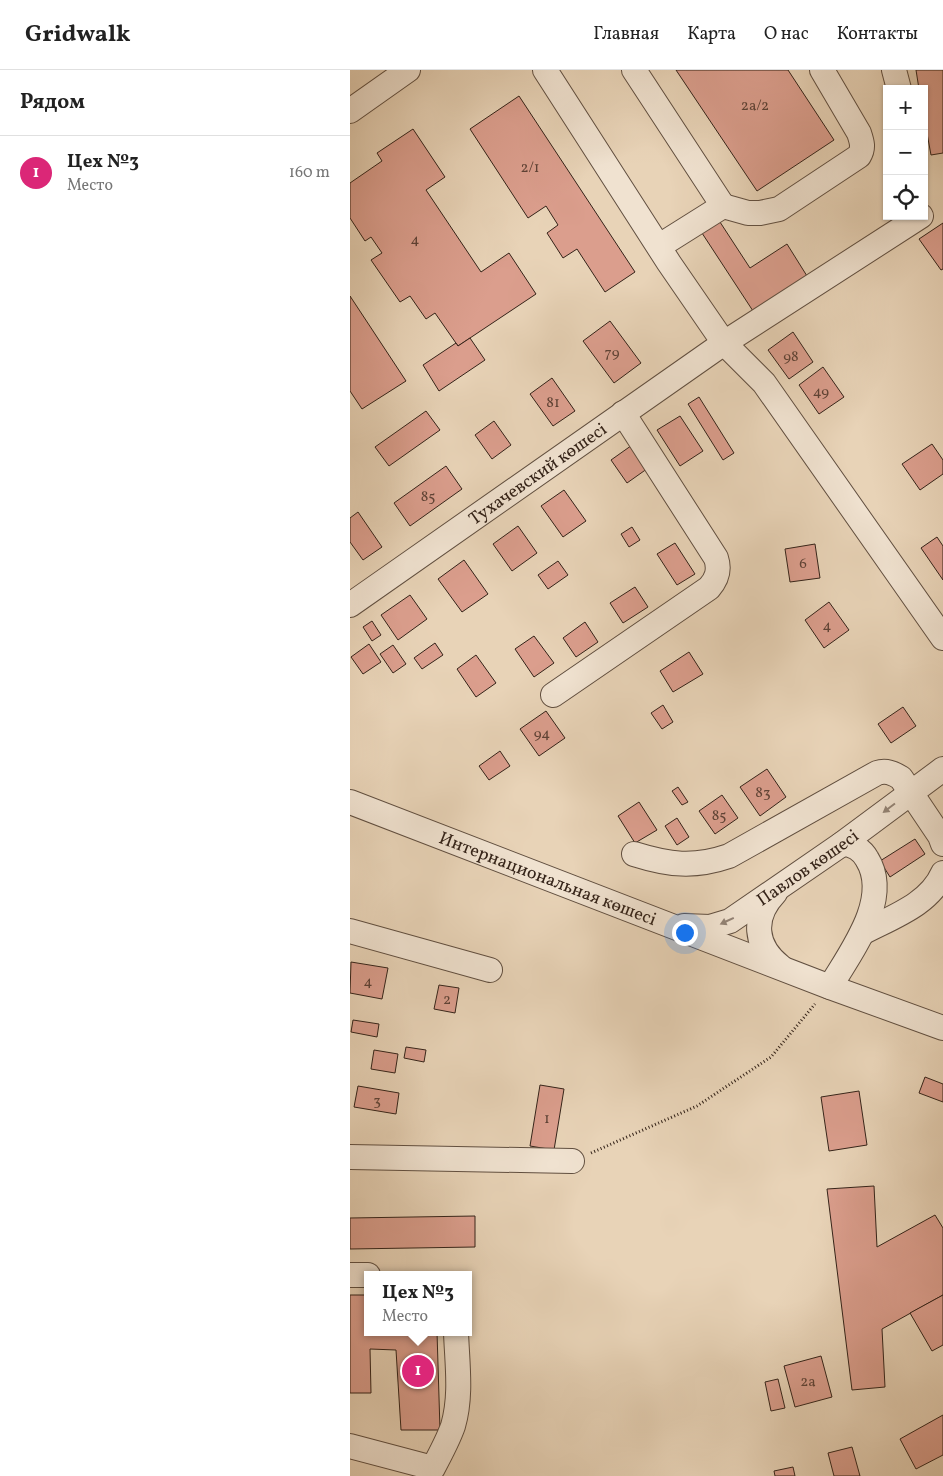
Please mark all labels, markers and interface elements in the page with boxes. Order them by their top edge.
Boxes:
text: Gridwalk [25,18,131,52]
text: Главная [593,22,659,47]
text: Карта [687,22,736,47]
text: О нас [764,22,809,47]
text: Контакты [837,22,918,47]
map controls [883,85,928,220]
button: + [883,85,928,130]
text: Рядом [20,88,85,117]
house number: 2а/2 [741,96,769,117]
button: − [883,130,928,175]
text: Цех №3 [67,149,139,175]
house number: 2/1 [521,158,539,179]
text: 1 [33,162,39,184]
text: 160 m [289,162,330,184]
text: Место [67,175,113,197]
button: locate [883,175,928,220]
house number: 4 [411,230,420,251]
house number: 79 [605,343,620,364]
house number: 98 [783,347,799,368]
house number: 49 [813,382,829,403]
house number: 81 [546,393,560,414]
street label: Тухачевский көшесі [464,418,613,532]
house number: 85 [421,487,435,508]
house number: 6 [799,554,807,575]
house number: 4 [823,616,832,637]
house number: 94 [534,724,550,745]
house number: 83 [755,783,771,804]
one-way arrow [883,803,896,814]
house number: 85 [712,806,726,827]
street label: Павлов көшесі [752,824,865,913]
street label: Интернациональная көшесі [435,826,660,933]
one-way arrow [720,917,734,925]
your location [672,920,698,946]
house number: 4 [364,972,373,993]
house number: 2 [443,990,451,1011]
house number: 3 [373,1091,381,1112]
house number: 1 [544,1109,550,1130]
popup [364,1271,472,1336]
text: Цех №3 [382,1280,454,1306]
text: Место [382,1306,428,1328]
pin: 1 [402,1352,434,1390]
house number: 2а [800,1372,816,1393]

